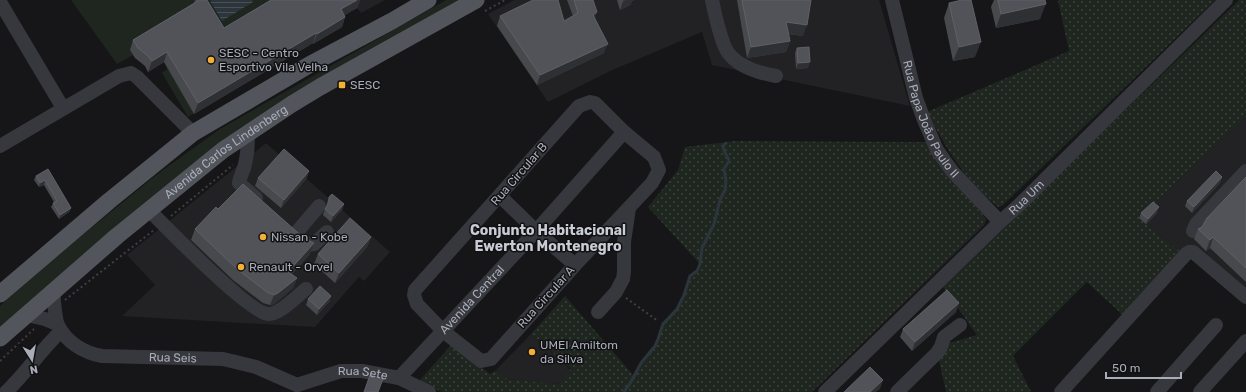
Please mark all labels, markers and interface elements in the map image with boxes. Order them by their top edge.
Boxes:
place label: SESC - Centro Esportivo Vila Velha [219,46,328,74]
marker: SESC - Centro Esportivo Vila Velha [206,55,216,65]
street label: Rua Papa João Paulo II [900,59,962,181]
place label: SESC [350,78,380,92]
marker: SESC [337,80,347,90]
street label: Avenida Carlos Lindenberg [162,102,290,202]
street label: Rua Circular B [488,140,550,208]
street label: Rua Um [1006,177,1047,218]
district label: Conjunto Habitacional Ewerton Montenegro [470,222,626,255]
place label: Nissan - Kobe [271,230,348,244]
marker: Nissan - Kobe [258,232,268,242]
place label: Renault - Orvel [249,260,333,274]
marker: Renault - Orvel [236,262,246,272]
street label: Avenida Central [437,263,507,337]
street label: Rua Circular A [515,263,577,331]
place label: UMEI Amiltom da Silva [540,338,618,366]
north arrow [12,340,52,380]
marker: UMEI Amiltom da Silva [527,347,537,357]
street label: Rua Seis [149,350,197,365]
scale bar [1106,354,1181,380]
text: 50 m [1112,361,1140,375]
text: N [29,362,39,376]
street label: Rua Sete [338,364,389,383]

